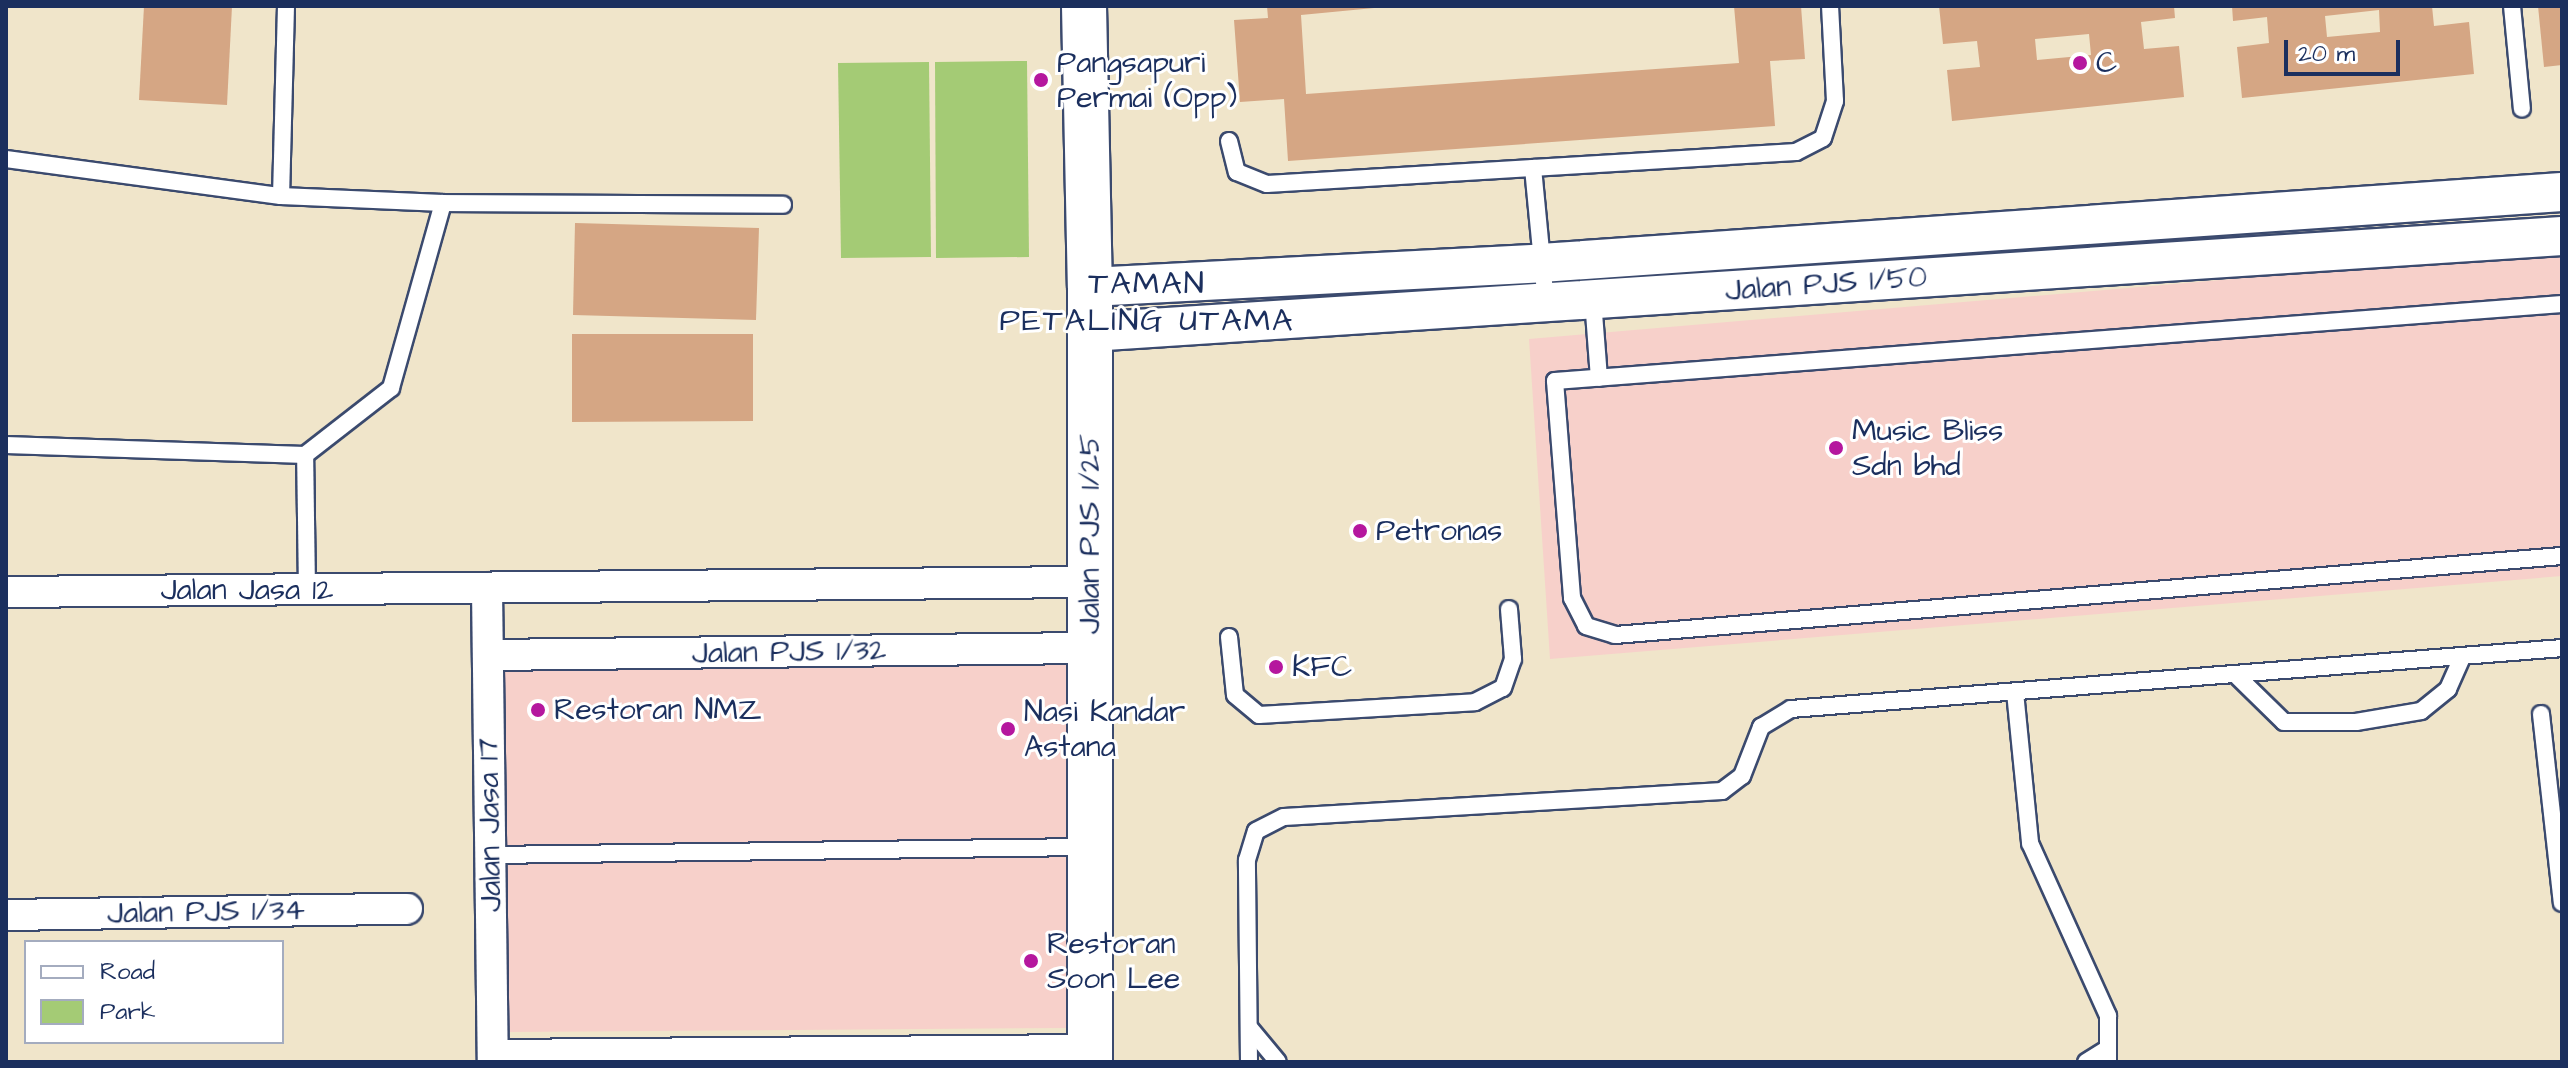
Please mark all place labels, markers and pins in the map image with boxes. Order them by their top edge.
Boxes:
place label: Pangsapuri Permai (Opp) [1057,45,1237,116]
place label: C [2096,45,2117,81]
marker: C [2071,54,2089,72]
marker: Pangsapuri Permai (Opp) [1032,71,1050,89]
place label: Music Bliss Sdn bhd [1852,413,2003,484]
marker: Music Bliss Sdn bhd [1827,439,1845,457]
place label: Petronas [1376,513,1502,549]
marker: Petronas [1351,522,1369,540]
place label: KFC [1292,649,1352,685]
marker: KFC [1267,658,1285,676]
place label: Restoran NMZ [554,692,762,728]
place label: Nasi Kandar Astana [1024,694,1185,764]
marker: Restoran NMZ [529,701,547,719]
marker: Nasi Kandar Astana [999,720,1017,738]
place label: Restoran Soon Lee [1047,926,1180,996]
marker: Restoran Soon Lee [1022,952,1040,970]

